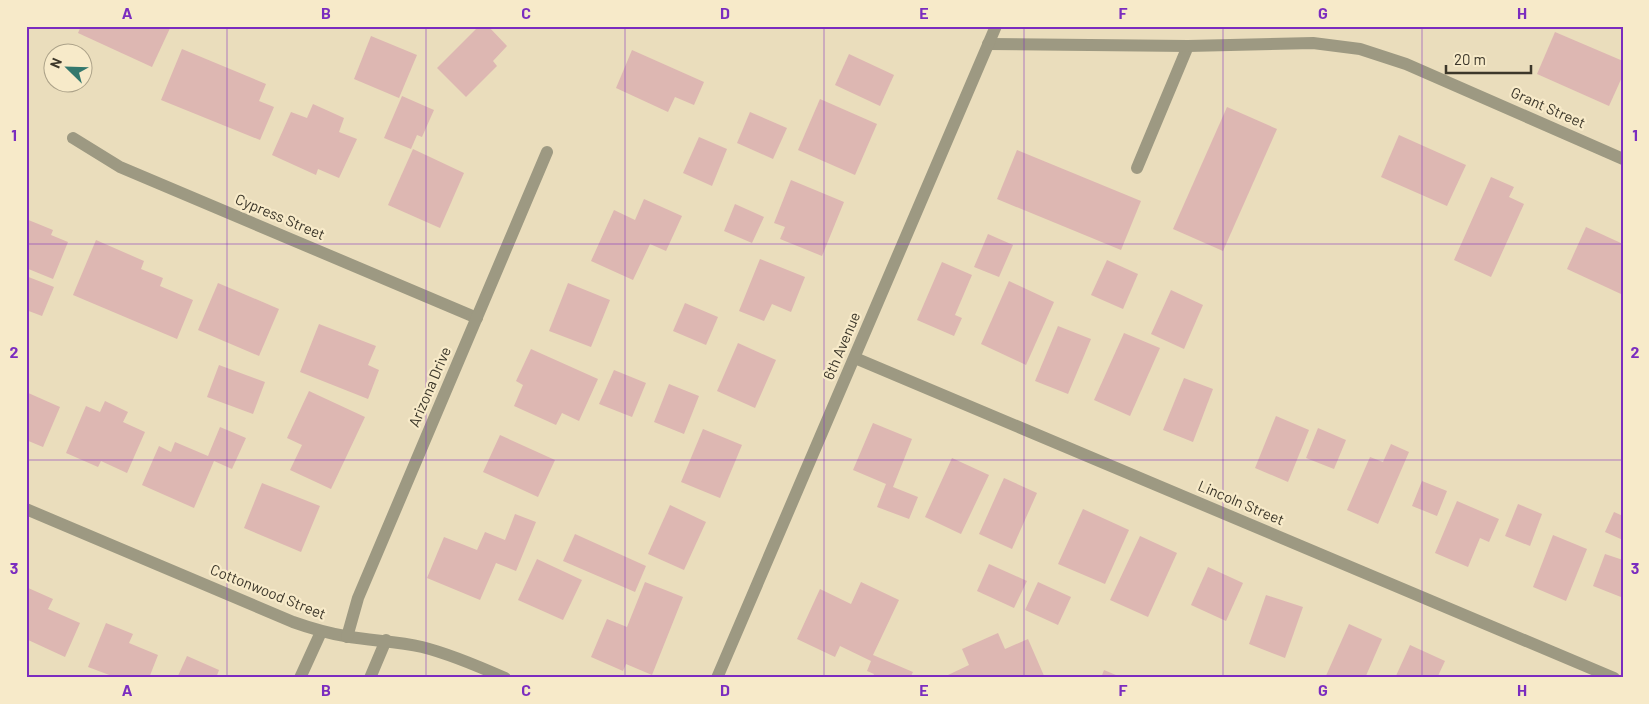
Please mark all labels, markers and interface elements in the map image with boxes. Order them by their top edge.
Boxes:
text: A [122,3,133,22]
text: B [321,3,331,22]
text: C [521,3,531,22]
text: D [720,3,730,22]
text: E [919,3,929,22]
text: F [1119,3,1128,22]
text: G [1318,3,1328,22]
text: H [1517,3,1527,22]
north arrow [42,42,92,92]
scale bar [1446,42,1532,74]
text: 20 m [1454,50,1486,68]
text: N [46,55,65,70]
street label: Grant Street [1508,83,1589,132]
text: 1 [11,125,17,144]
text: 1 [1632,125,1638,144]
street label: Cypress Street [233,189,328,243]
street label: 6th Avenue [819,309,863,382]
text: 2 [10,342,19,361]
text: 2 [1631,342,1640,361]
street label: Arizona Drive [404,344,454,429]
street label: Lincoln Street [1196,476,1287,528]
text: 3 [10,558,18,577]
text: 3 [1631,558,1639,577]
street label: Cottonwood Street [208,560,329,622]
text: A [122,680,133,699]
text: B [321,680,331,699]
text: C [521,680,531,699]
text: D [720,680,730,699]
text: E [919,680,929,699]
text: F [1119,680,1128,699]
text: G [1318,680,1328,699]
text: H [1517,680,1527,699]

